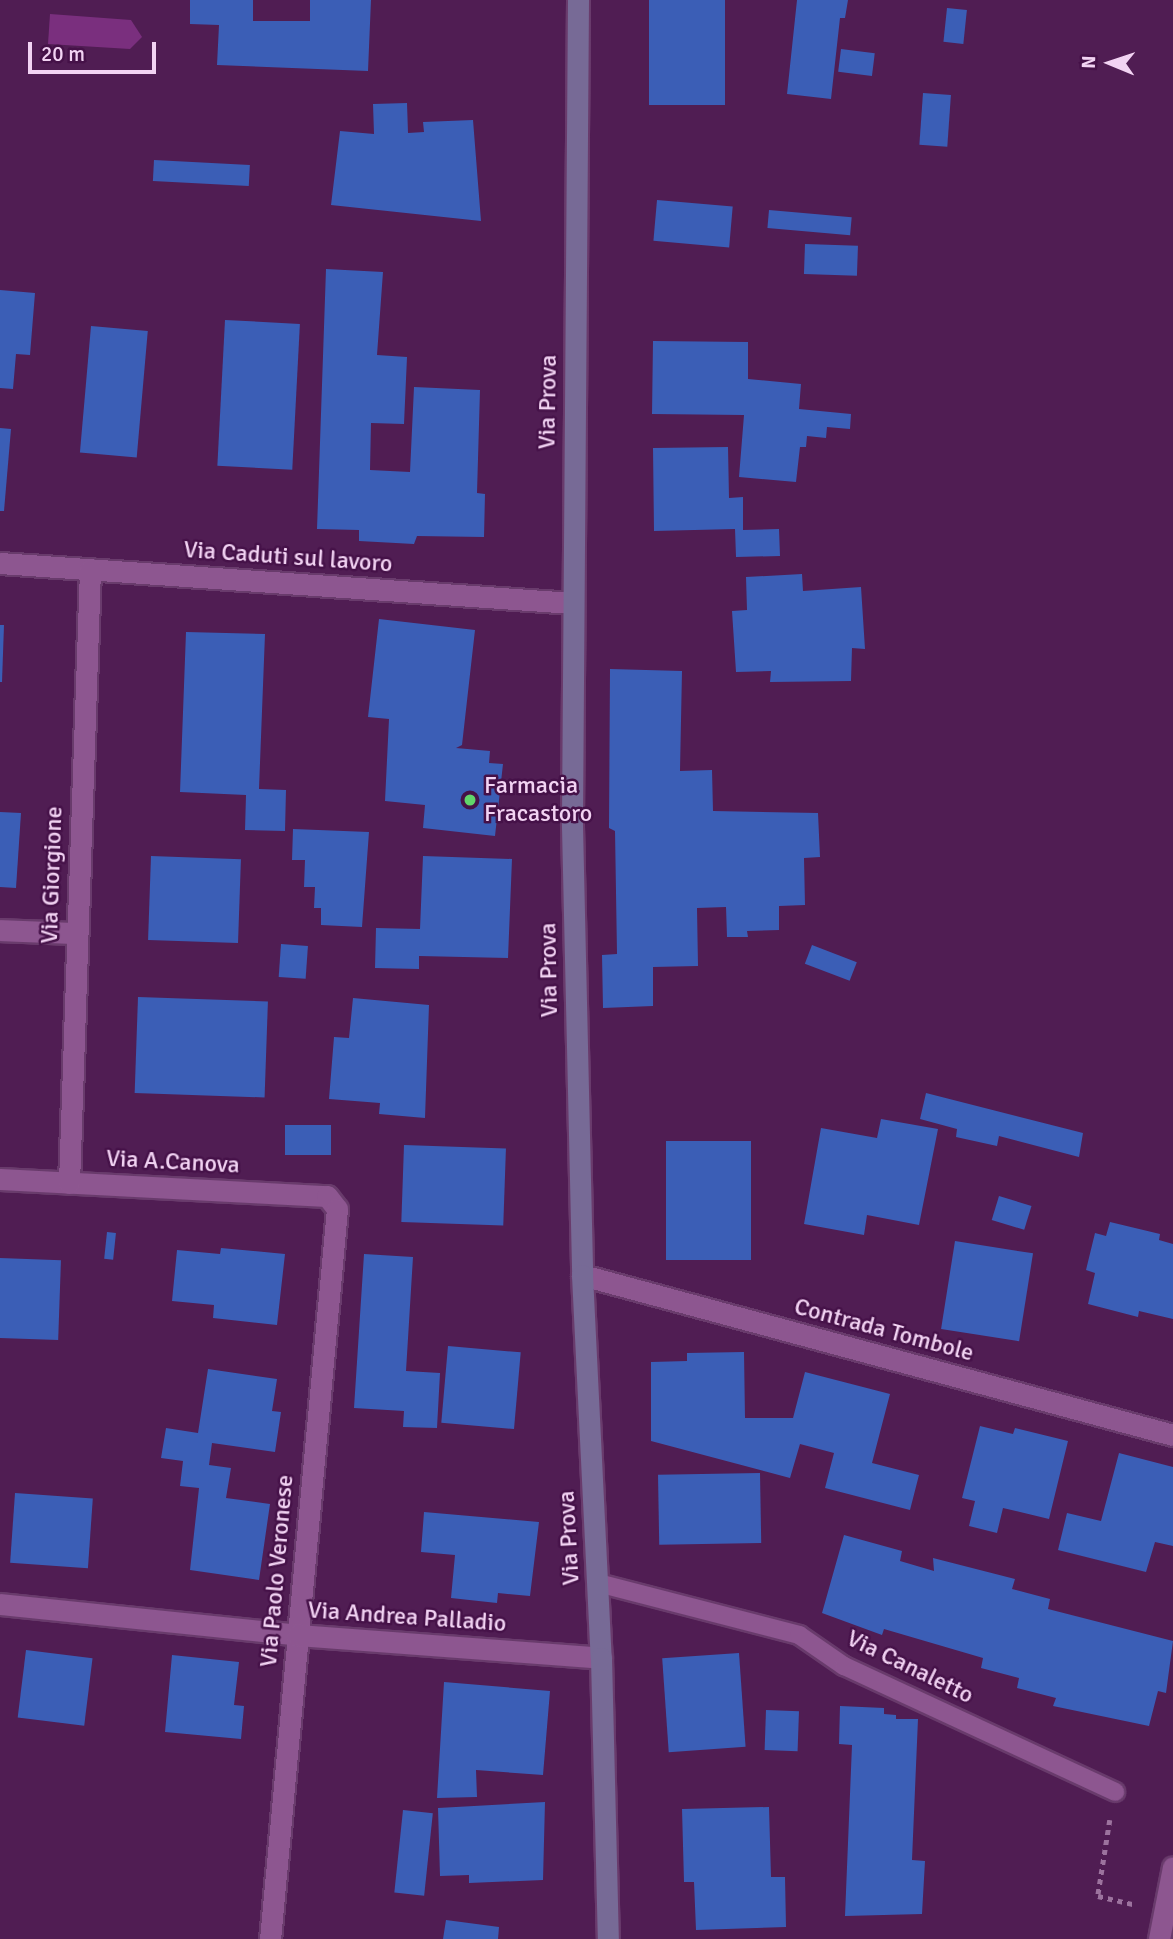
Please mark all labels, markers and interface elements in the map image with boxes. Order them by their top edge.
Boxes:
scale bar [32,28,159,72]
north arrow [1075,28,1145,98]
text: 20 m [41,41,85,67]
text: N [1077,55,1101,69]
street label: Via Prova [533,354,563,450]
street label: Via Caduti sul lavoro [183,535,393,579]
place label: Farmacia Fracastoro [484,772,592,828]
marker: Farmacia Fracastoro [462,792,478,808]
street label: Via Giorgione [35,806,69,944]
street label: Via Prova [534,922,564,1018]
street label: Via A.Canova [105,1144,241,1180]
street label: Contrada Tombole [791,1292,977,1368]
street label: Via Paolo Veronese [254,1474,300,1668]
street label: Via Prova [552,1490,586,1586]
street label: Via Andrea Palladio [307,1596,507,1638]
street label: Via Canaletto [842,1624,978,1710]

